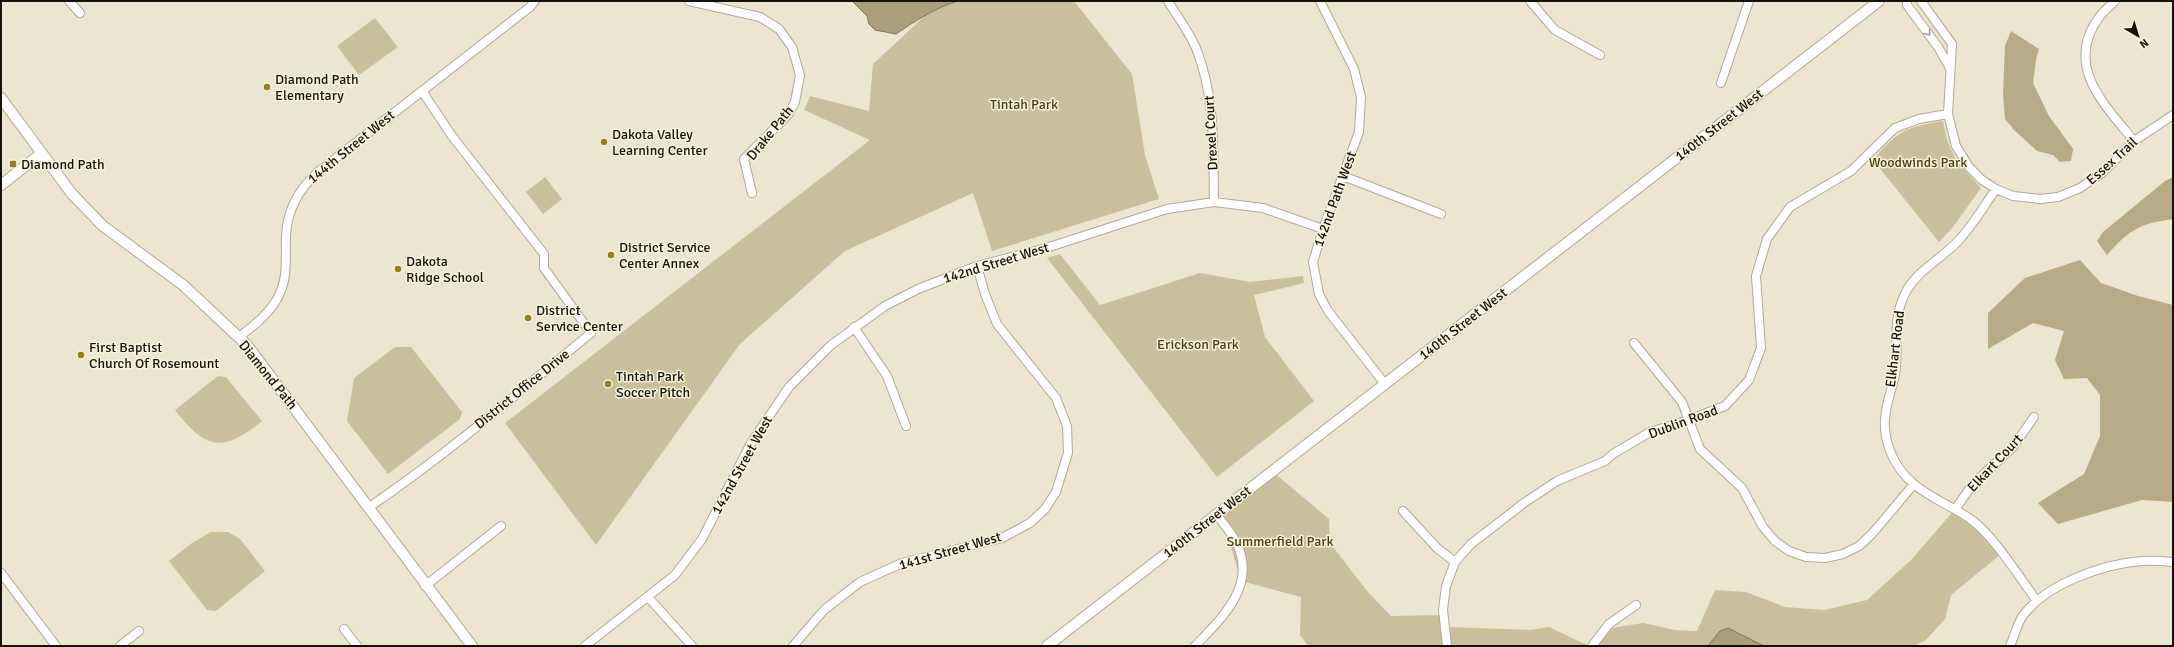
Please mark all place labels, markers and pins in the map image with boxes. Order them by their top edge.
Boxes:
place label: Diamond Path Elementary [275,71,359,104]
marker: Diamond Path Elementary [262,82,272,92]
place label: Dakota Valley Learning Center [612,126,709,159]
marker: Dakota Valley Learning Center [599,137,609,147]
place label: Diamond Path [21,156,105,173]
marker: Diamond Path [8,159,18,169]
place label: District Service Center Annex [619,239,711,272]
marker: District Service Center Annex [606,250,616,260]
place label: Dakota Ridge School [406,253,484,286]
marker: Dakota Ridge School [393,264,403,274]
place label: District Service Center [536,302,624,335]
marker: District Service Center [523,313,533,323]
place label: First Baptist Church Of Rosemount [89,339,219,372]
marker: First Baptist Church Of Rosemount [76,350,86,360]
place label: Tintah Park Soccer Pitch [616,368,690,401]
marker: Tintah Park Soccer Pitch [603,379,613,389]

